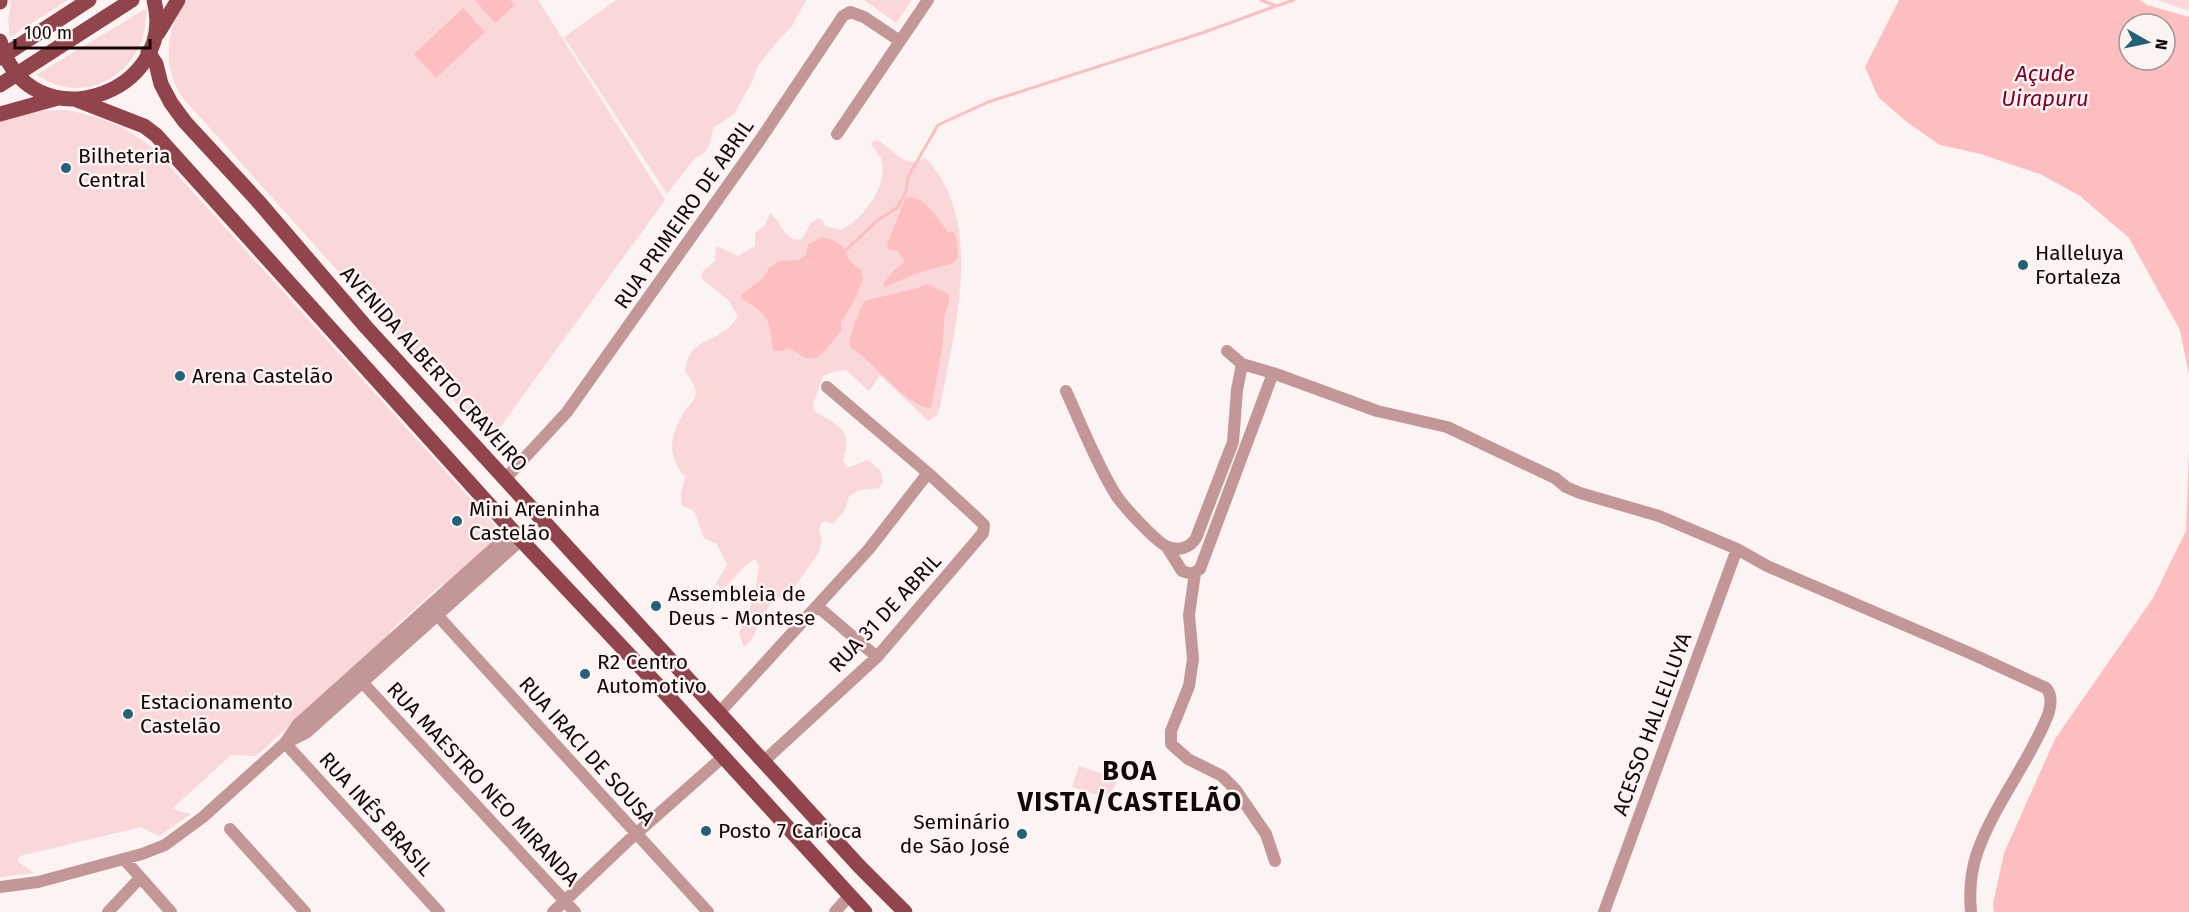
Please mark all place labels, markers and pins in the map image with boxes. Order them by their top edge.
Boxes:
place label: Bilheteria Central [78,143,171,193]
marker: Bilheteria Central [59,161,73,175]
place label: Halleluya Fortaleza [2035,240,2124,290]
marker: Halleluya Fortaleza [2016,258,2030,272]
place label: Arena Castelão [192,363,333,389]
marker: Arena Castelão [173,369,187,383]
place label: Mini Areninha Castelão [469,496,600,546]
marker: Mini Areninha Castelão [450,514,464,528]
place label: Assembleia de Deus - Montese [668,581,815,631]
marker: Assembleia de Deus - Montese [649,599,663,613]
place label: R2 Centro Automotivo [597,649,707,699]
marker: R2 Centro Automotivo [578,667,592,681]
place label: Estacionamento Castelão [140,689,293,739]
marker: Estacionamento Castelão [121,707,135,721]
place label: Seminário de São José [900,809,1010,859]
place label: Posto 7 Carioca [718,818,862,844]
marker: Posto 7 Carioca [699,824,713,838]
marker: Seminário de São José [1015,827,1029,841]

